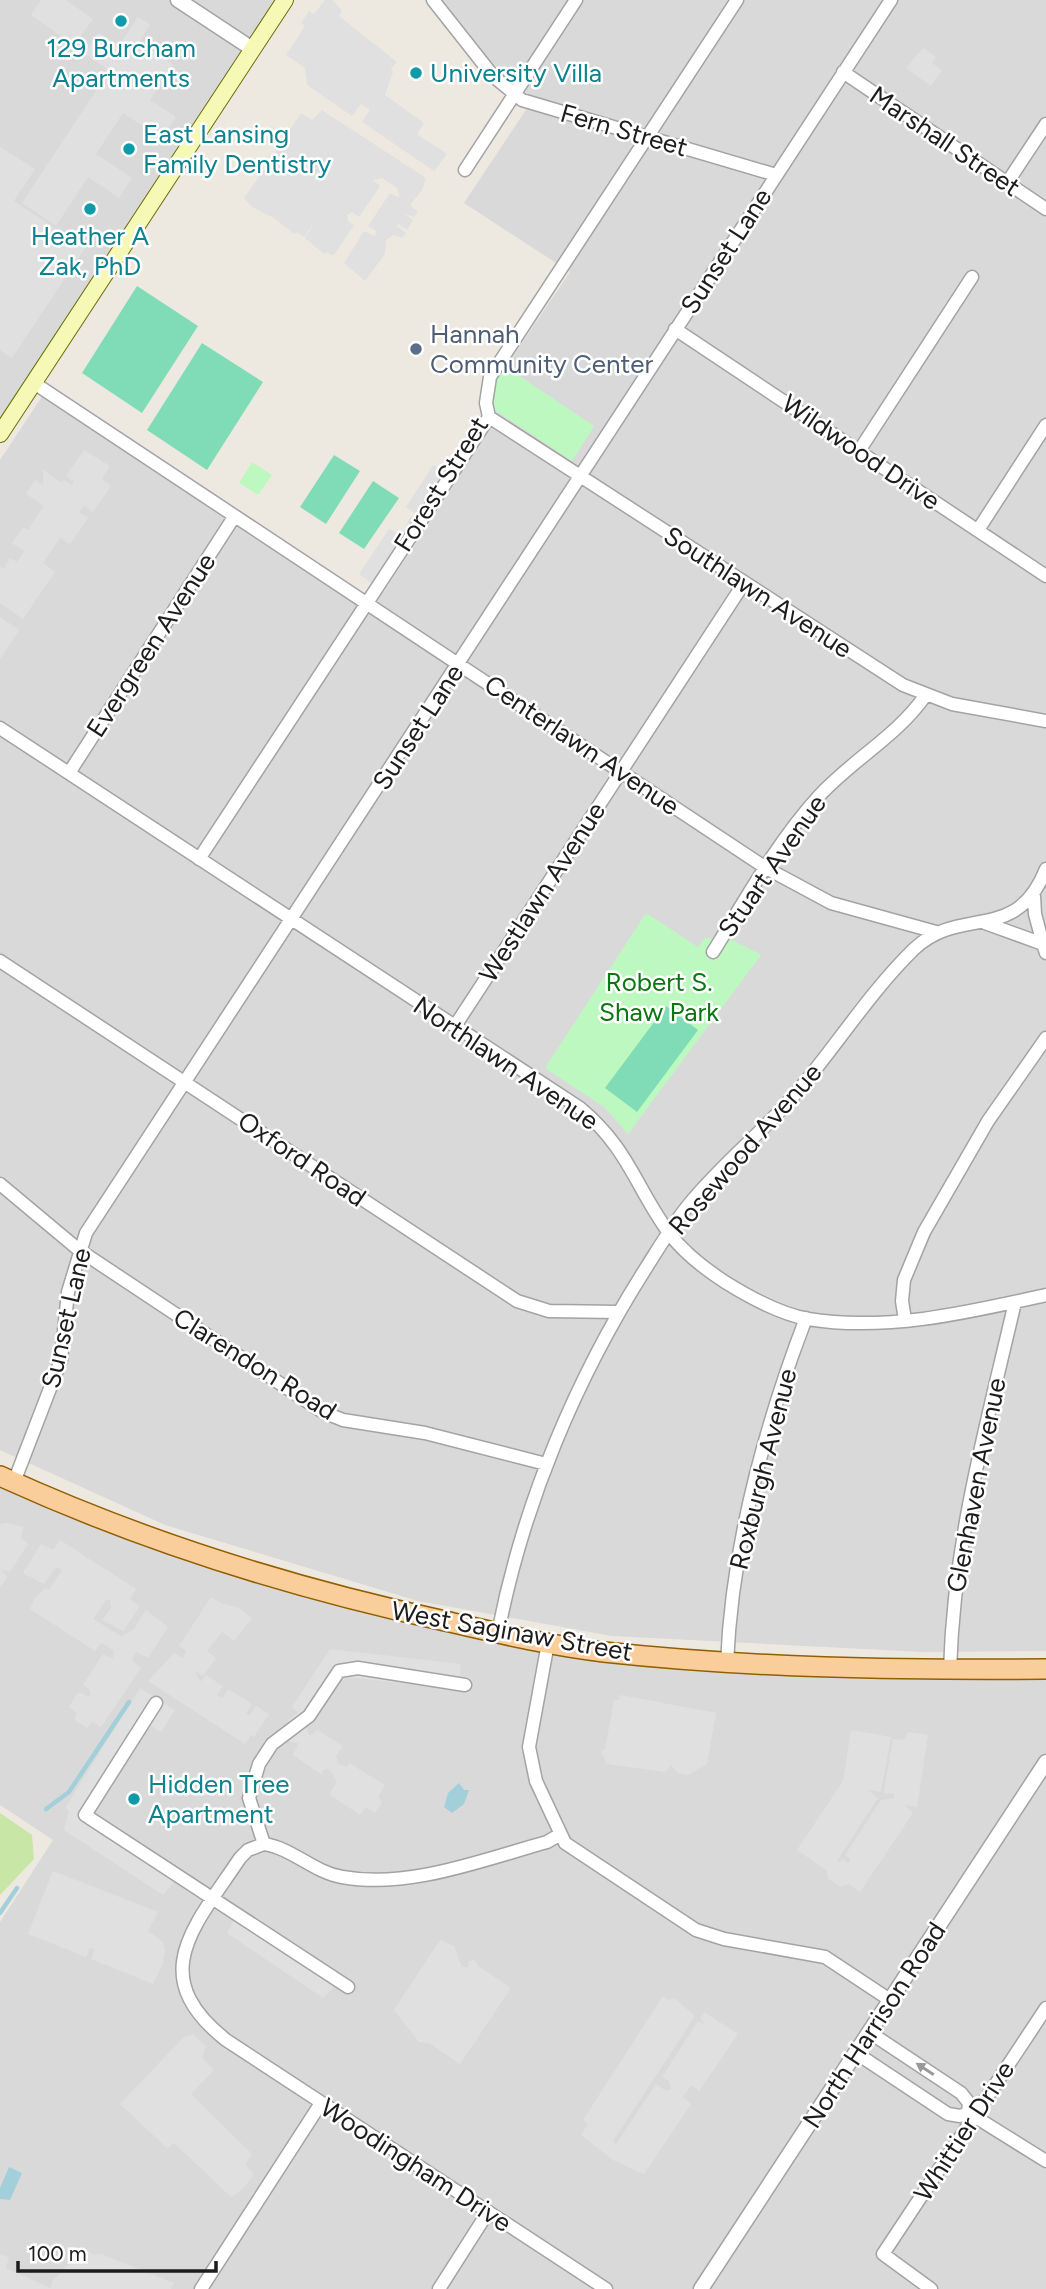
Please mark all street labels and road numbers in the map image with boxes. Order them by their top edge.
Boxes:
street label: Marshall Street [864,79,1026,203]
street label: Fern Street [557,97,691,163]
street label: Sunset Lane [674,182,778,320]
street label: Wildwood Drive [776,387,946,517]
street label: Forest Street [387,410,495,557]
street label: Southlawn Avenue [658,519,858,665]
street label: Evergreen Avenue [80,547,222,743]
street label: Sunset Lane [366,658,470,796]
street label: Centerlawn Avenue [478,668,686,822]
street label: Stuart Avenue [711,789,833,943]
street label: Westlawn Avenue [472,796,612,988]
street label: Northlawn Avenue [407,989,605,1137]
street label: Rosewood Avenue [662,1057,828,1241]
street label: Oxford Road [232,1105,372,1213]
street label: Sunset Lane [34,1245,98,1391]
street label: Clarendon Road [168,1301,342,1427]
street label: Roxburgh Avenue [723,1365,803,1573]
street label: Glenhaven Avenue [939,1375,1013,1595]
street label: West Saginaw Street [389,1594,635,1668]
street label: North Harrison Road [795,1916,953,2134]
street label: Whittier Drive [907,2055,1021,2207]
street label: Woodingham Drive [314,2091,518,2239]

